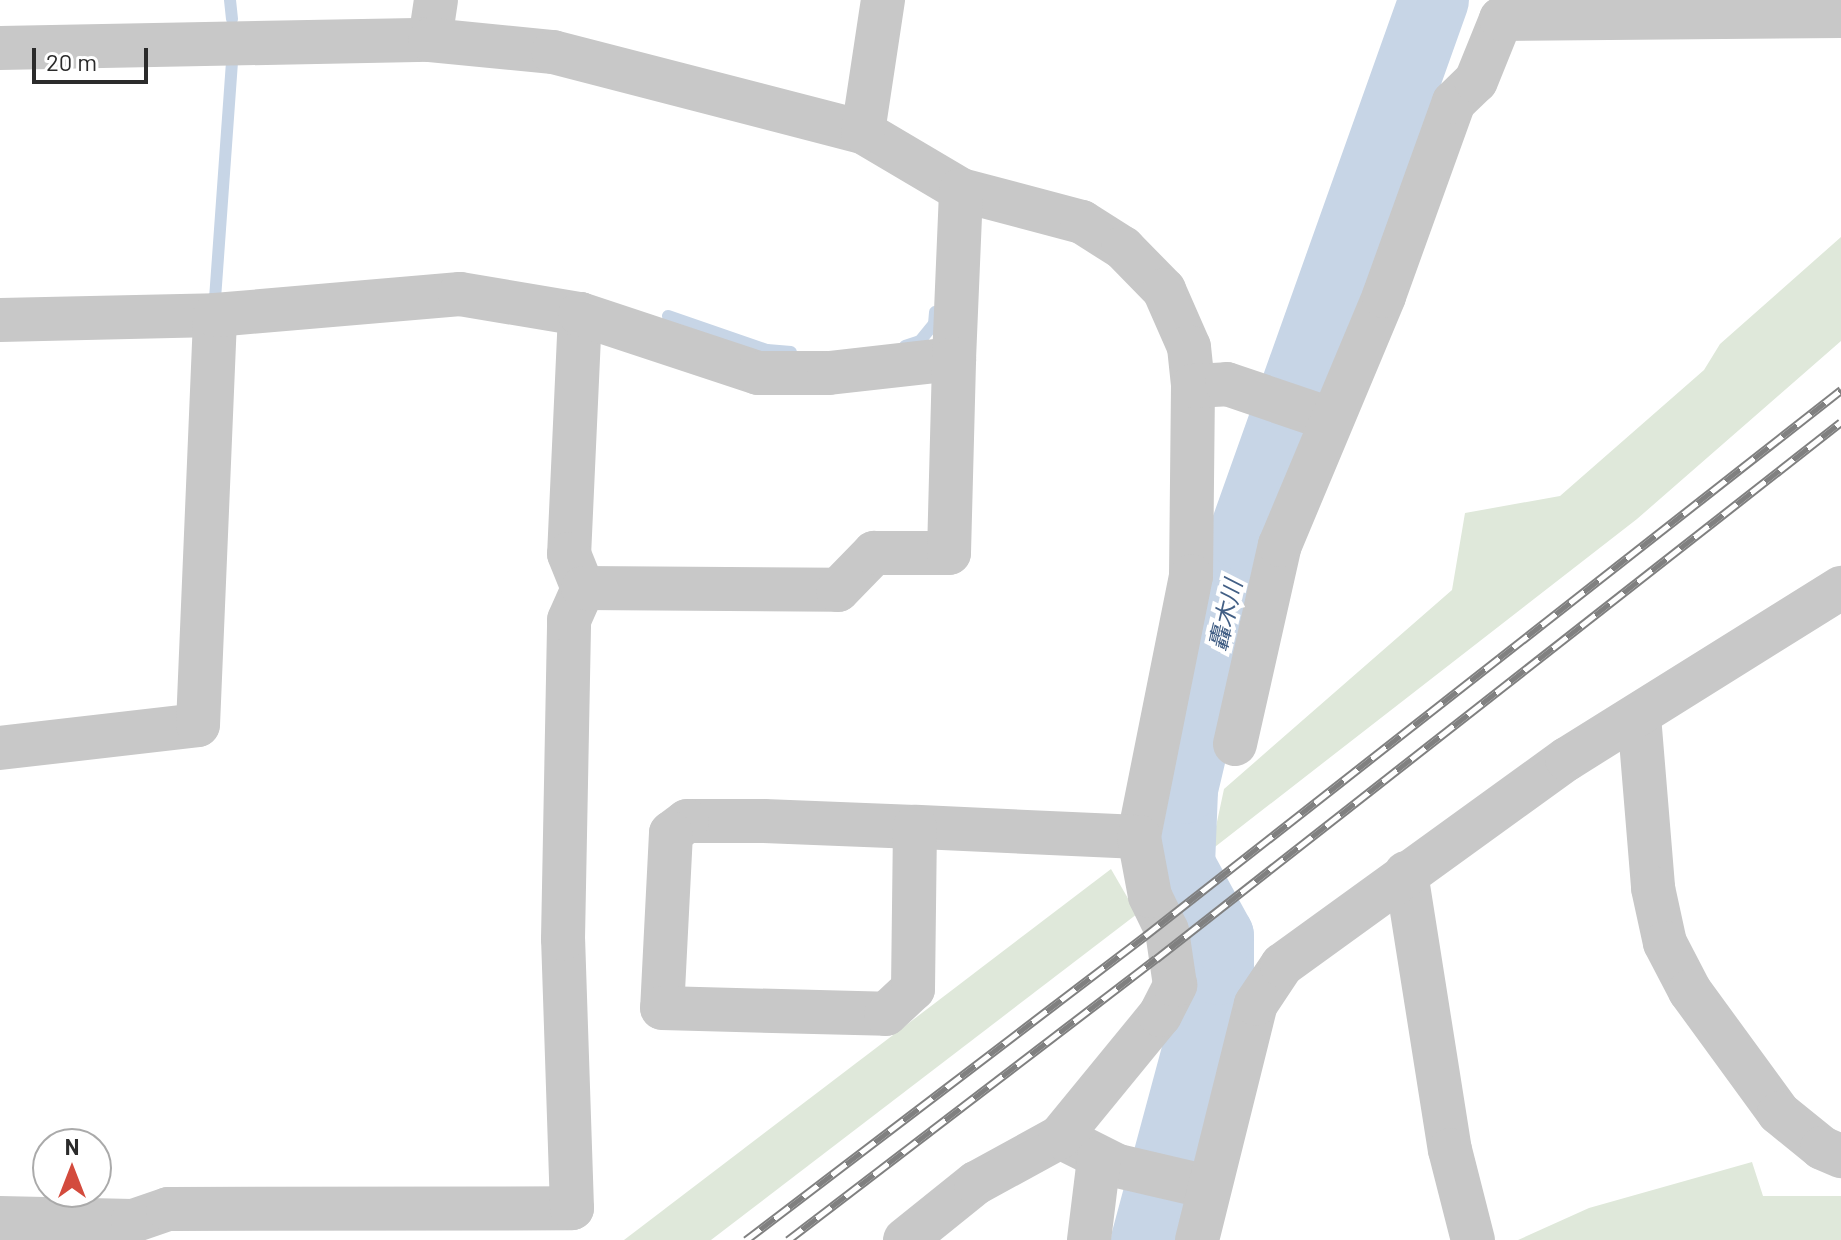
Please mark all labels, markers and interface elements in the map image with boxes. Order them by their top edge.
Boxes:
scale bar [36,32,152,82]
text: 20 m [46,47,97,76]
water label: 轟木川 [1203,577,1247,653]
north arrow [32,1128,112,1208]
text: N [65,1133,79,1159]

